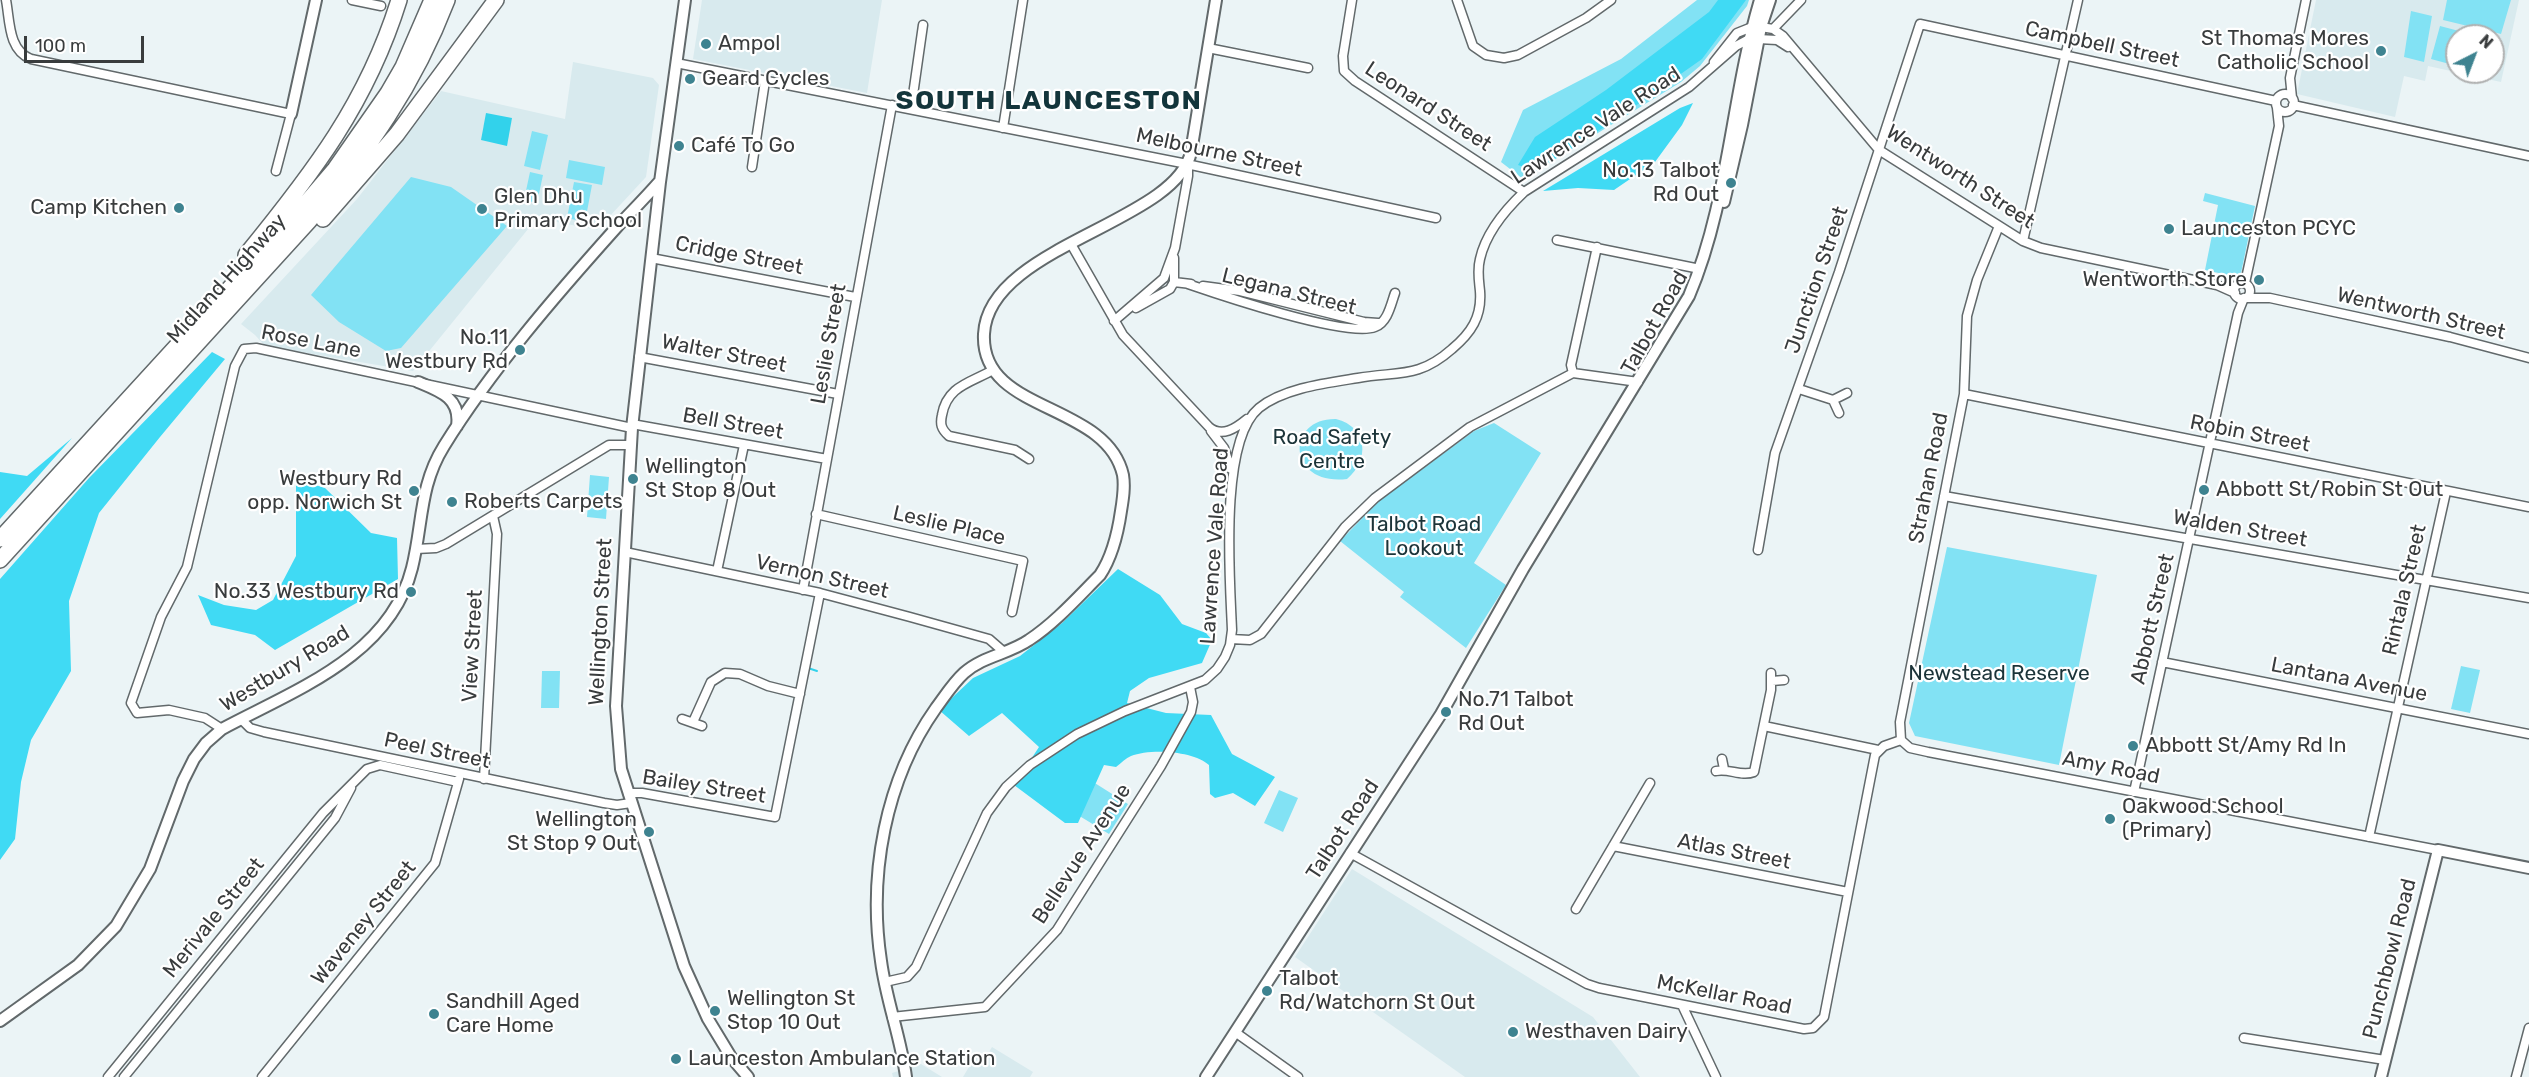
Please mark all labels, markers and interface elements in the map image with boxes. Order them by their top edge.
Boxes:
street label: Campbell Street [2023,16,2181,74]
scale bar [27,24,147,62]
north arrow [2445,24,2505,84]
place label: St Thomas Mores Catholic School [2201,26,2369,76]
place label: Ampol [718,31,780,57]
text: N [2475,31,2497,53]
text: 100 m [35,35,86,57]
marker: Ampol [699,37,713,51]
marker: St Thomas Mores Catholic School [2374,44,2388,58]
street label: Leonard Street [1360,57,1496,157]
street label: Lawrence Vale Road [1507,62,1685,190]
place label: Geard Cycles [702,66,829,92]
marker: Geard Cycles [683,72,697,86]
district label: SOUTH LAUNCESTON [896,85,1202,117]
street label: Wentworth Street [1881,119,2039,235]
street label: Melbourne Street [1134,123,1304,183]
place label: Café To Go [691,133,795,159]
marker: Café To Go [672,139,686,153]
place label: No.13 Talbot Rd Out [1602,158,1719,208]
marker: No.13 Talbot Rd Out [1724,176,1738,190]
place label: Glen Dhu Primary School [494,184,642,234]
place label: Camp Kitchen [30,195,167,221]
marker: Camp Kitchen [172,201,186,215]
marker: Glen Dhu Primary School [475,202,489,216]
street label: Junction Street [1780,203,1854,357]
street label: Midland Highway [162,209,292,349]
place label: Launceston PCYC [2181,216,2356,242]
marker: Launceston PCYC [2162,222,2176,236]
street label: Cridge Street [673,231,805,281]
street label: Legana Street [1219,263,1359,321]
street label: Talbot Road [1616,267,1694,379]
place label: Wentworth Store [2082,267,2247,293]
marker: Wentworth Store [2252,273,2266,287]
street label: Leslie Street [806,282,852,406]
street label: Wentworth Street [2334,282,2508,346]
street label: Rose Lane [259,320,363,364]
place label: No.11 Westbury Rd [385,325,508,375]
street label: Walter Street [659,330,789,378]
marker: No.11 Westbury Rd [513,343,527,357]
street label: Bell Street [681,403,785,445]
street label: Strahan Road [1904,410,1954,546]
street label: Robin Street [2188,410,2312,458]
park label: Road Safety Centre [1273,425,1391,475]
street label: Lawrence Vale Road [1196,447,1234,645]
place label: Wellington St Stop 8 Out [645,454,776,504]
place label: Westbury Rd opp. Norwich St [247,466,402,516]
marker: Wellington St Stop 8 Out [626,472,640,486]
place label: Abbott St/Robin St Out [2216,477,2443,503]
marker: Abbott St/Robin St Out [2197,483,2211,497]
marker: Westbury Rd opp. Norwich St [407,484,421,498]
place label: Roberts Carpets [464,489,623,515]
marker: Roberts Carpets [445,495,459,509]
street label: Leslie Place [890,501,1008,551]
street label: Walden Street [2171,505,2309,553]
park label: Talbot Road Lookout [1367,512,1481,562]
street label: Rintala Street [2378,522,2432,658]
street label: Wellington Street [584,538,618,706]
street label: Vernon Street [753,549,891,605]
street label: Abbott Street [2126,551,2180,687]
place label: No.33 Westbury Rd [214,579,399,605]
marker: No.33 Westbury Rd [404,585,418,599]
street label: View Street [457,589,489,703]
street label: Westbury Road [216,620,354,718]
street label: Lantana Avenue [2269,652,2429,708]
park label: Newstead Reserve [1908,661,2090,687]
place label: No.71 Talbot Rd Out [1458,687,1574,737]
marker: No.71 Talbot Rd Out [1439,705,1453,719]
street label: Peel Street [382,727,492,775]
place label: Abbott St/Amy Rd In [2145,733,2346,759]
marker: Abbott St/Amy Rd In [2126,739,2140,753]
street label: Amy Road [2060,746,2162,790]
street label: Bailey Street [640,765,768,809]
street label: Talbot Road [1301,775,1385,885]
street label: Bellevue Avenue [1027,779,1137,929]
place label: Oakwood School (Primary) [2122,794,2284,844]
place label: Wellington St Stop 9 Out [507,807,637,857]
marker: Oakwood School (Primary) [2103,812,2117,826]
marker: Wellington St Stop 9 Out [642,825,656,839]
street label: Atlas Street [1675,829,1793,875]
street label: Merivale Street [158,853,270,983]
street label: Waveney Street [306,856,422,990]
street label: Punchbowl Road [2358,876,2422,1042]
place label: Talbot Rd/Watchorn St Out [1279,966,1475,1016]
street label: McKellar Road [1654,970,1794,1020]
marker: Talbot Rd/Watchorn St Out [1260,984,1274,998]
place label: Wellington St Stop 10 Out [727,986,855,1036]
place label: Sandhill Aged Care Home [446,989,580,1039]
marker: Wellington St Stop 10 Out [708,1004,722,1018]
marker: Sandhill Aged Care Home [427,1007,441,1021]
place label: Westhaven Dairy [1525,1019,1688,1045]
marker: Westhaven Dairy [1506,1025,1520,1039]
place label: Launceston Ambulance Station [688,1046,996,1072]
marker: Launceston Ambulance Station [669,1052,683,1066]

